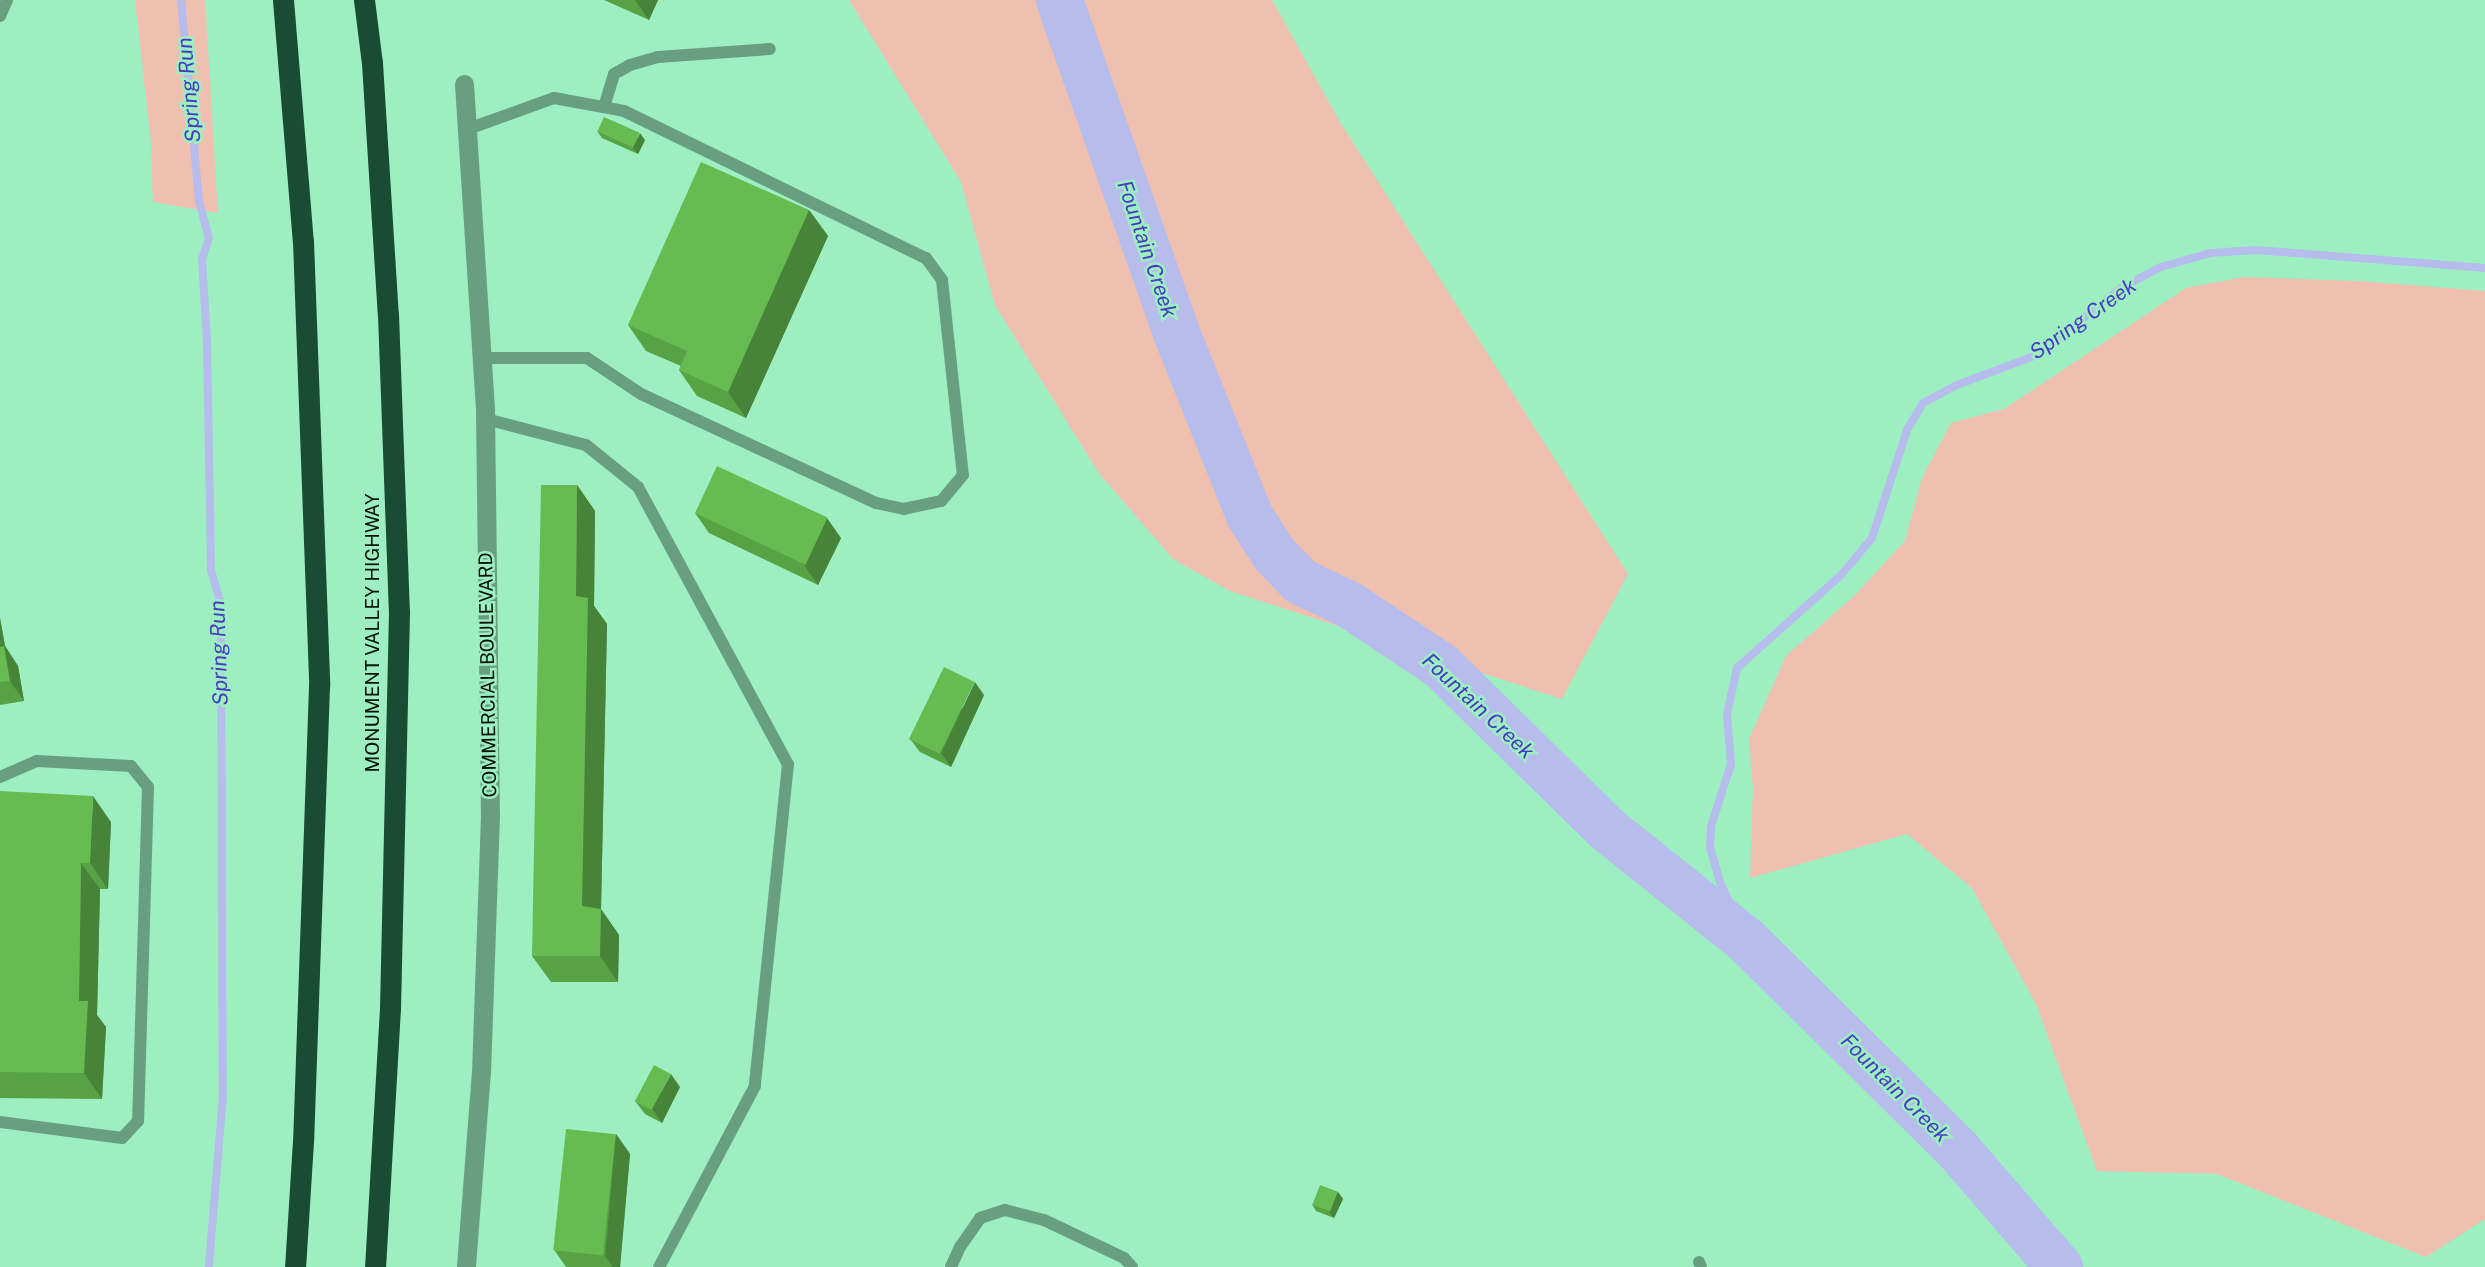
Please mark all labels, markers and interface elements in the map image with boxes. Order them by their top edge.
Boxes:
water label: Spring Run [172,36,206,144]
water label: Fountain Creek [1112,177,1182,321]
water label: Spring Creek [2025,273,2141,365]
street label: MONUMENT VALLEY HIGHWAY [362,493,384,773]
street label: COMMERCIAL BOULEVARD [474,552,502,798]
water label: Spring Run [205,600,233,706]
water label: Fountain Creek [1417,648,1539,764]
water label: Fountain Creek [1835,1028,1955,1148]

